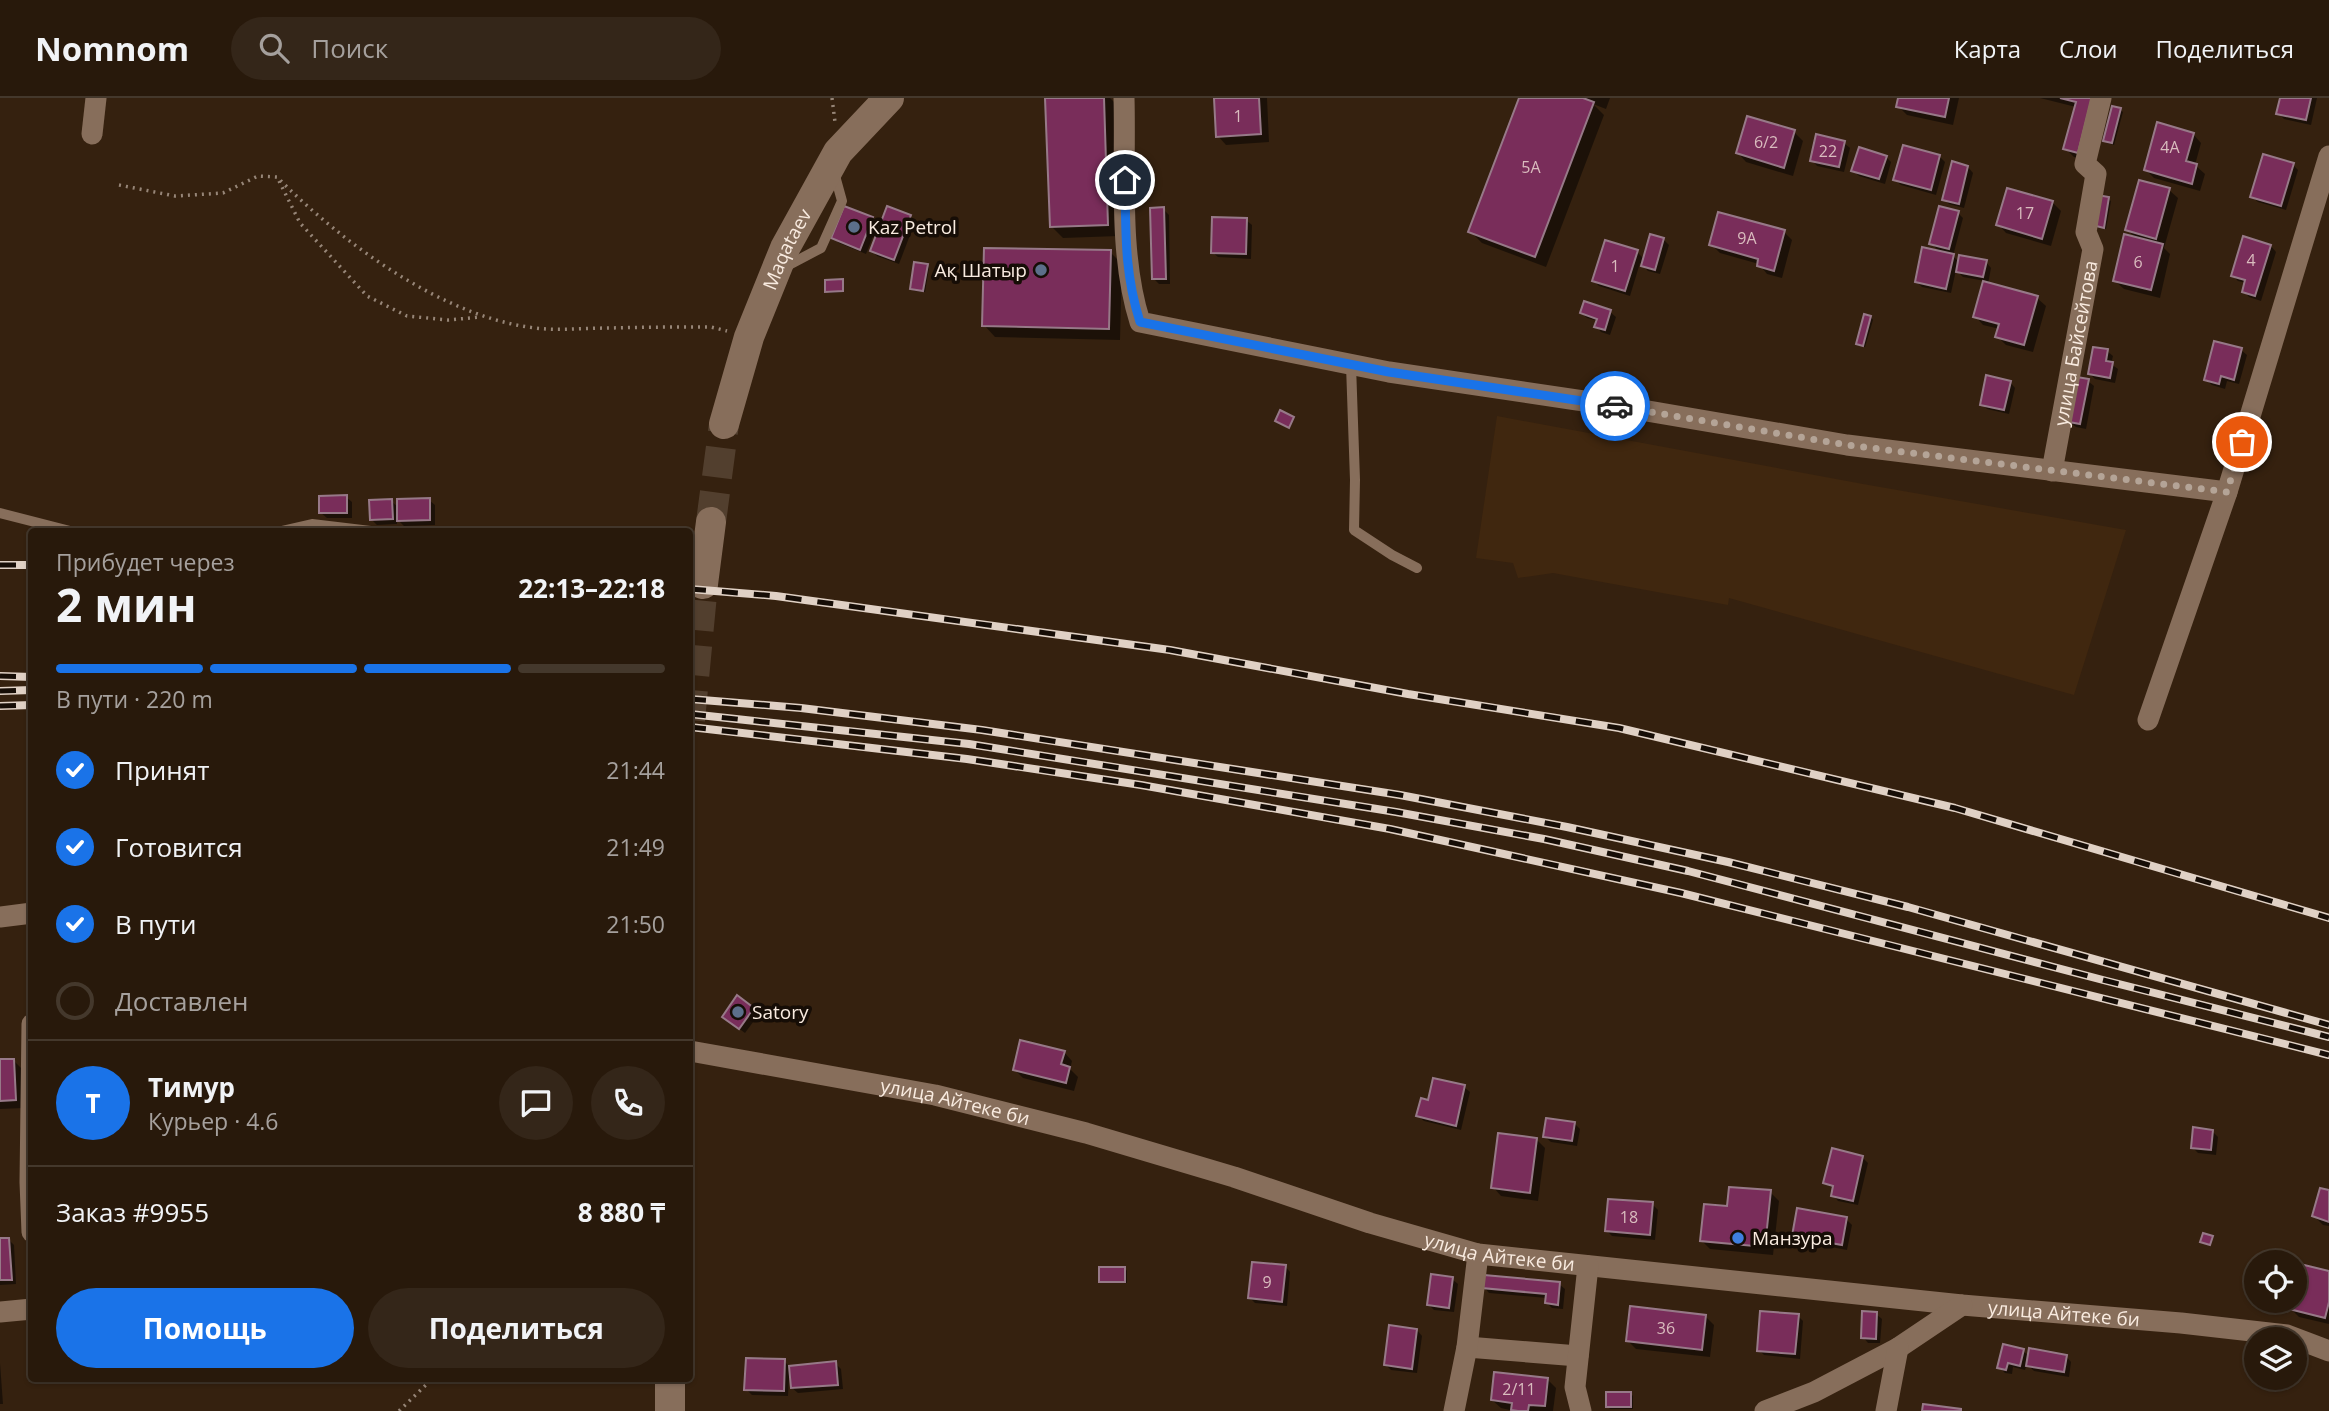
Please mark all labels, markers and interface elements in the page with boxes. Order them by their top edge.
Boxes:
search box [231,17,721,80]
text: Nomnom [35,26,189,71]
icon: search [255,29,293,67]
text: Поиск [311,30,388,66]
text: Карта [1954,32,2021,65]
text: Слои [2059,32,2118,65]
text: Поделиться [2156,32,2294,65]
house number: 1 [1233,105,1243,127]
house number: 6/2 [1754,131,1778,153]
house number: 4А [2160,136,2181,158]
house number: 22 [1819,140,1837,162]
pin [1095,150,1155,210]
house number: 5А [1521,156,1542,178]
icon: home [1106,161,1144,199]
house number: 17 [2016,202,2034,224]
street label: Maqataev [756,204,817,294]
place label: Kaz Petrol [868,214,957,240]
marker: Kaz Petrol [846,219,862,235]
house number: 9А [1737,227,1758,249]
house number: 4 [2246,249,2256,271]
house number: 6 [2133,251,2143,273]
house number: 1 [1610,255,1620,277]
place label: Ақ Шатыр [934,257,1027,283]
street label: улица Байсейтова [2048,258,2104,428]
marker: Ақ Шатыр [1033,262,1049,278]
courier [1580,371,1650,441]
icon: car [1596,387,1634,425]
pin [2212,412,2272,472]
icon: bag [2223,423,2261,461]
text: Прибудет через [56,546,235,578]
text: 22:13–22:18 [518,570,665,606]
text: 2 мин [56,573,197,635]
text: В пути · 220 m [56,683,213,715]
icon: check [56,751,94,789]
text: Принят [115,752,209,788]
text: 21:44 [606,754,665,786]
icon: check [56,828,94,866]
text: Готовится [115,829,243,865]
text: 21:49 [606,831,665,863]
icon: check [56,905,94,943]
text: В пути [115,906,196,942]
text: 21:50 [606,908,665,940]
text: Доставлен [115,983,248,1019]
place label: Satory [752,999,809,1025]
marker: Satory [730,1004,746,1020]
button: chat [499,1066,573,1140]
button: phone [591,1066,665,1140]
text: Тимур [148,1069,235,1105]
street label: улица Айтеке би [878,1072,1033,1131]
text: Т [85,1085,101,1121]
text: Курьер · 4.6 [148,1105,279,1137]
text: Заказ #9955 [56,1194,209,1230]
text: 8 880 ₸ [578,1194,665,1230]
house number: 18 [1620,1206,1638,1228]
place label: Манзура [1752,1225,1833,1251]
street label: улица Айтеке би [1421,1226,1576,1277]
marker: Манзура [1730,1230,1746,1246]
map controls [2244,1250,2307,1390]
button: locate [2244,1250,2307,1313]
house number: 9 [1262,1271,1272,1293]
button: Помощь [56,1288,354,1368]
button: Поделиться [368,1288,665,1368]
street label: улица Айтеке би [1987,1294,2141,1333]
house number: 36 [1657,1317,1675,1339]
button: layers [2244,1327,2307,1390]
house number: 2/11 [1502,1378,1536,1400]

